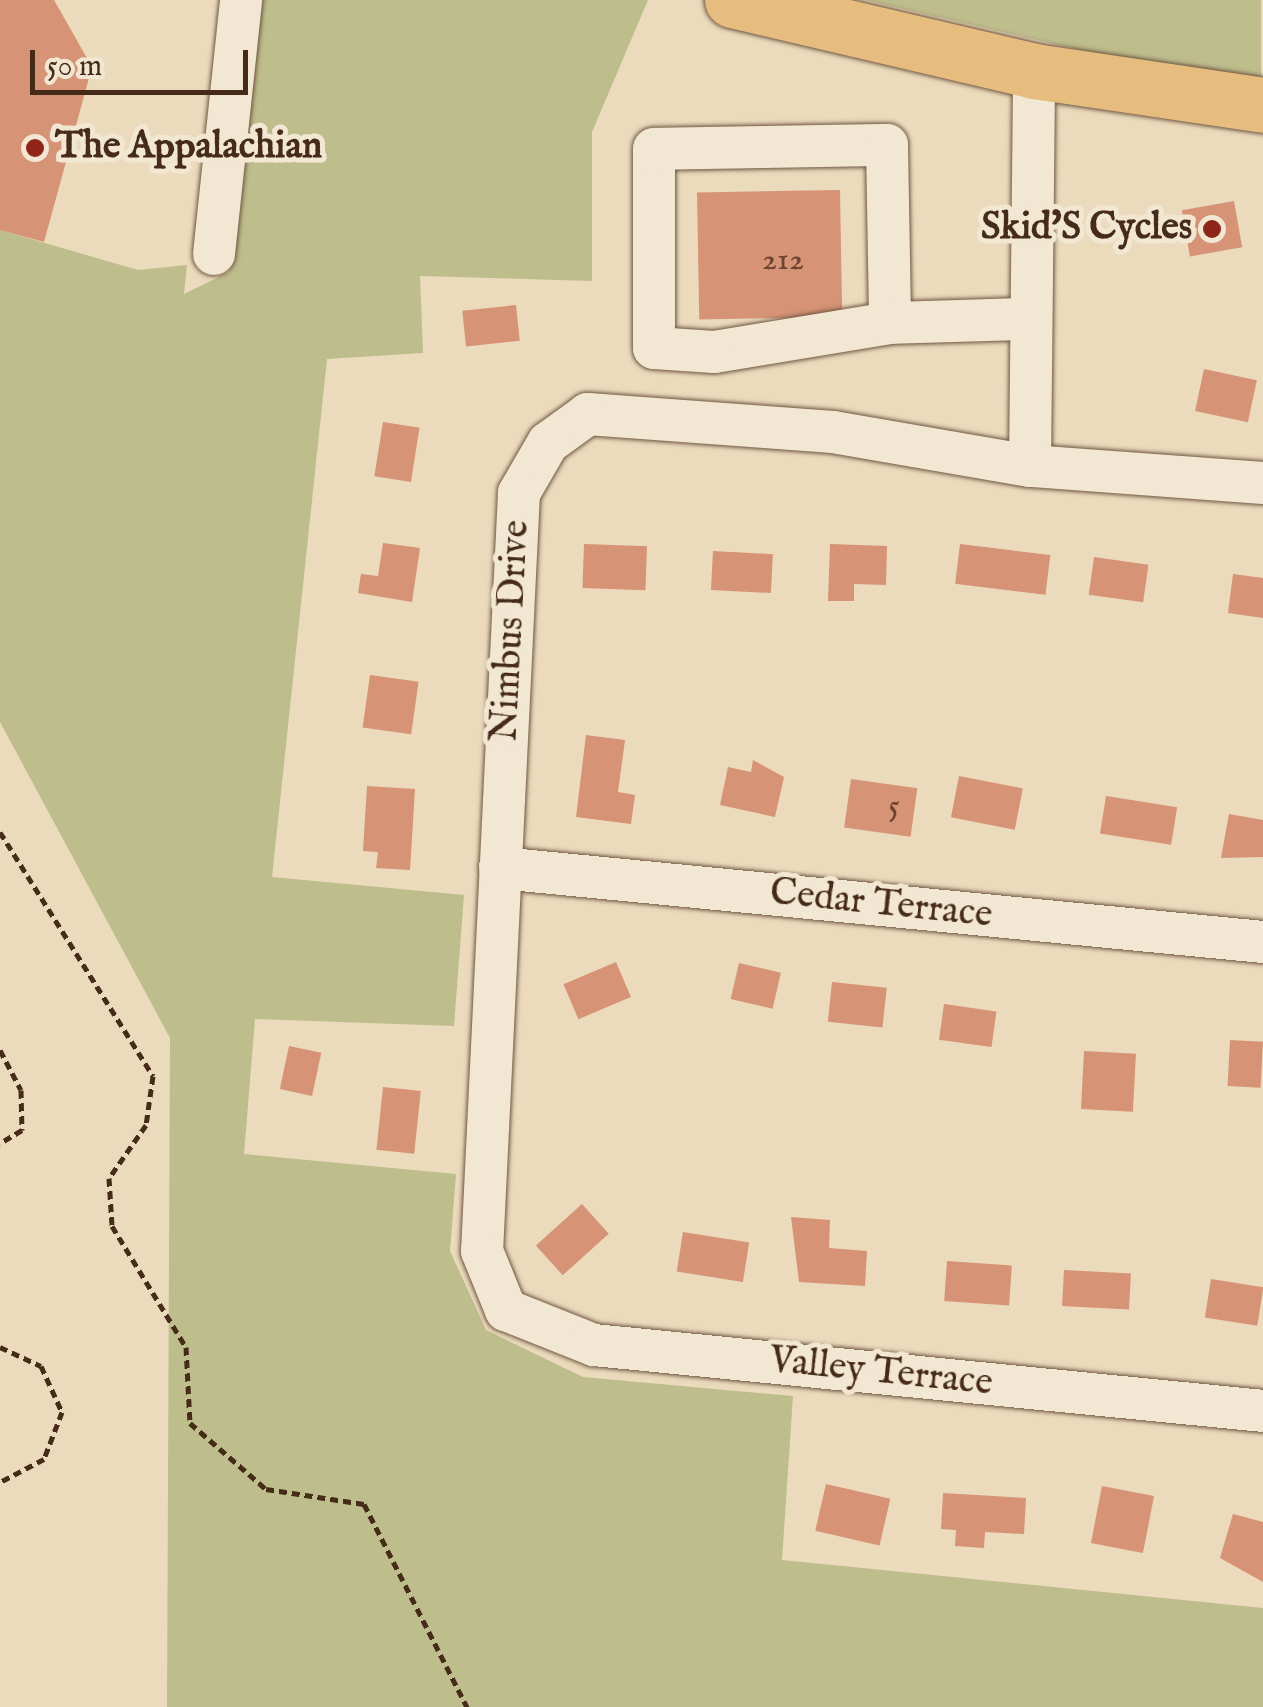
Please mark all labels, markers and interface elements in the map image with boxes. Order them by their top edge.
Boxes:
scale bar [35,30,252,92]
text: 50 m [47,48,102,86]
place label: The Appalachian [55,125,322,171]
marker: The Appalachian [24,137,46,159]
place label: Skid'S Cycles [981,206,1192,252]
marker: Skid'S Cycles [1201,218,1223,240]
house number: 212 [762,242,804,280]
street label: Nimbus Drive [483,519,541,743]
house number: 5 [888,788,900,826]
street label: Cedar Terrace [768,871,994,939]
street label: Valley Terrace [767,1339,995,1407]

